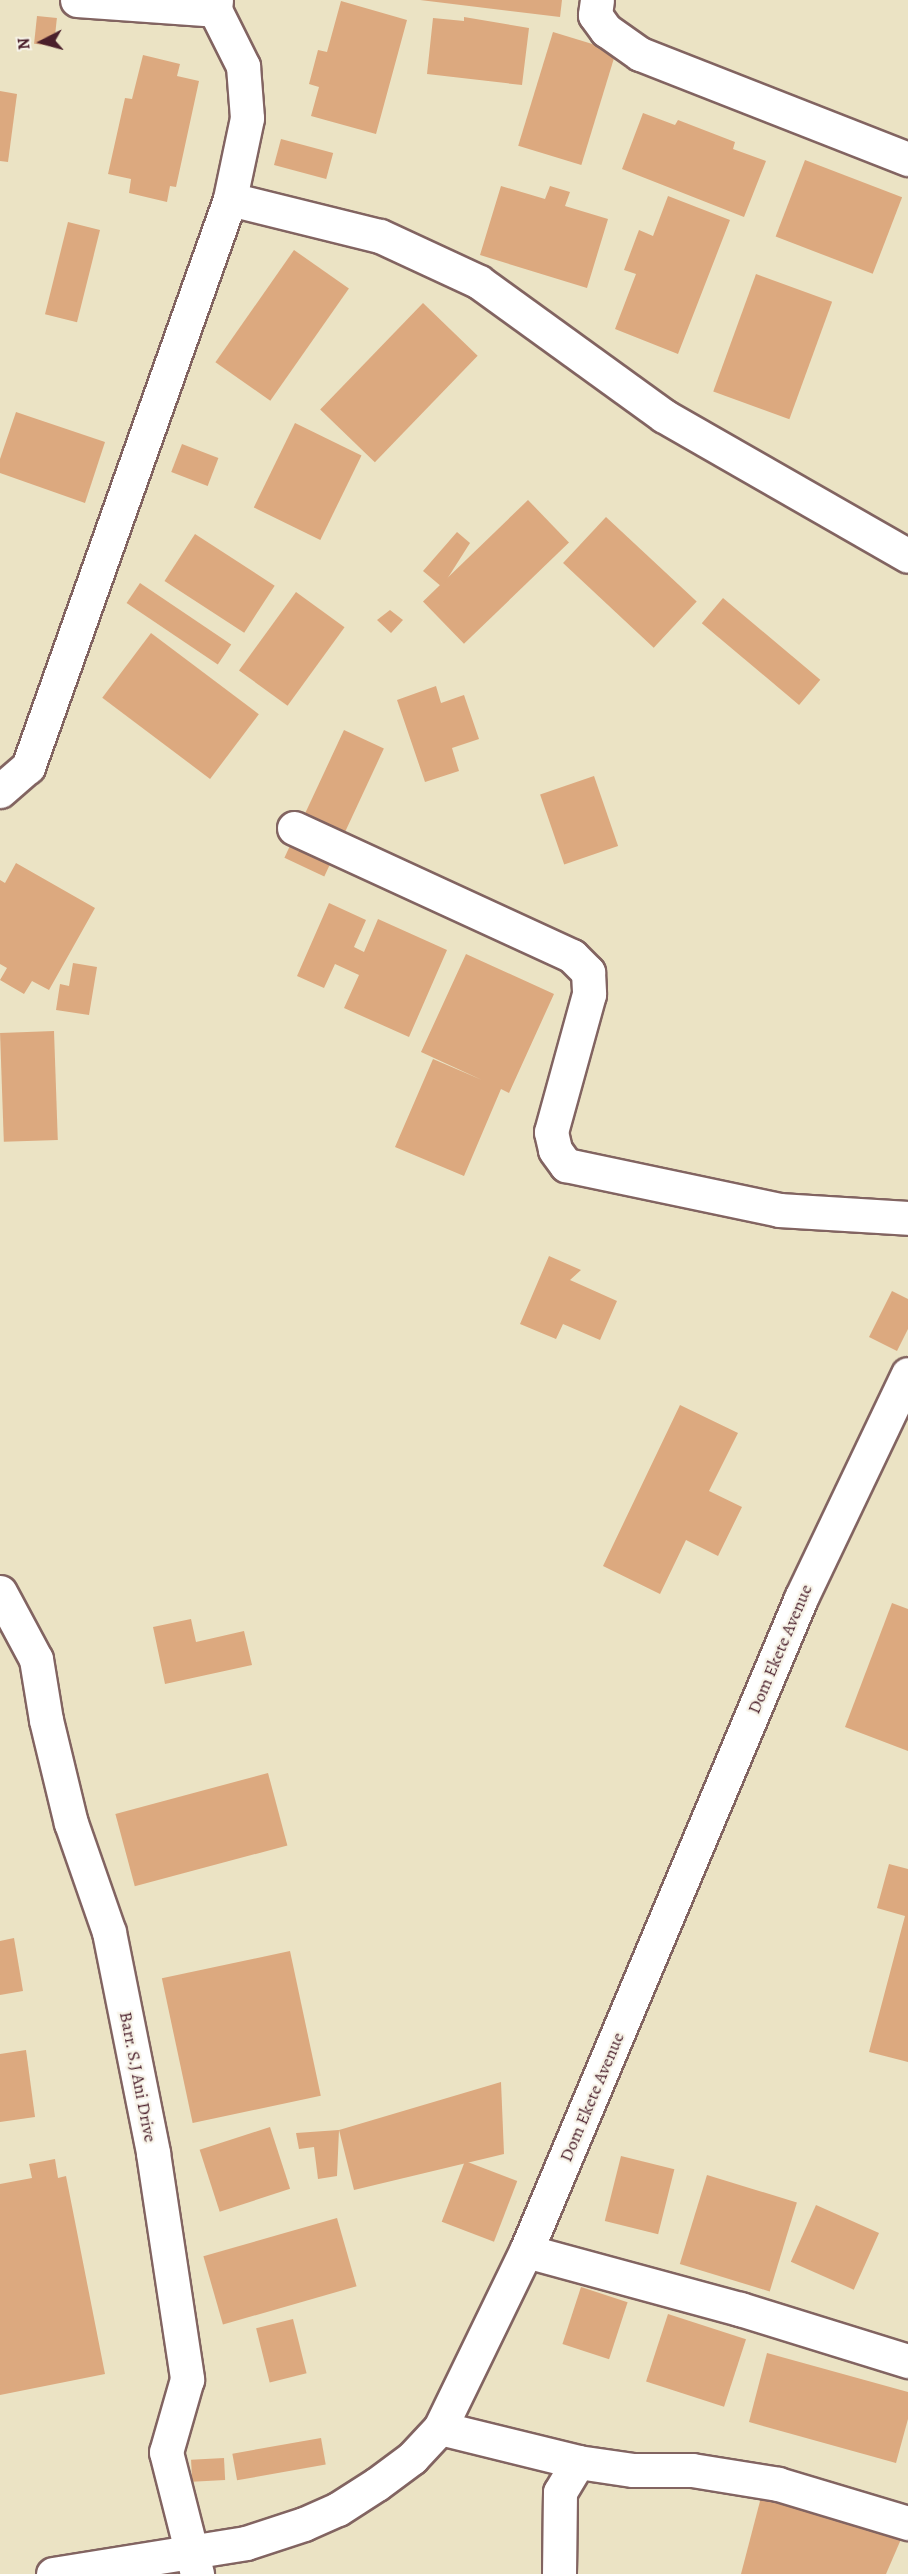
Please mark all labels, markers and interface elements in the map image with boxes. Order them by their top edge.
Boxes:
north arrow [12,12,72,72]
text: N [13,37,36,51]
street label: Dom Ekete Avenue [743,1581,817,1717]
street label: Barr. S.J Ani Drive [115,2010,161,2144]
street label: Dom Ekete Avenue [555,2029,629,2165]

